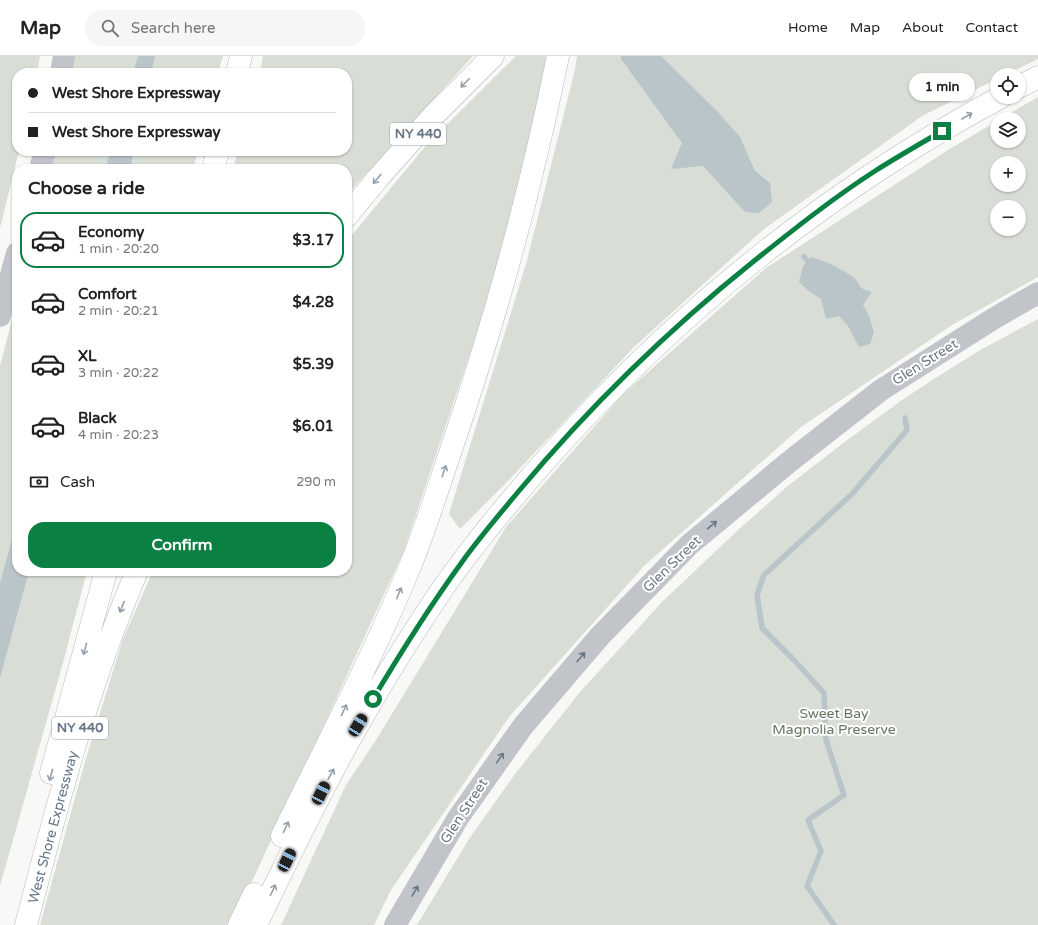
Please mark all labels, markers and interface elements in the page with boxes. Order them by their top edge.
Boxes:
search box [85,10,365,46]
text: Map [20,17,61,39]
icon: search [99,17,121,39]
text: Search here [131,19,215,37]
text: Home [788,19,828,36]
text: Map [850,19,880,36]
text: About [902,19,944,36]
text: Contact [966,19,1018,36]
map controls [990,68,1026,236]
button: locate [990,68,1026,104]
callout: 1 min [909,73,975,101]
one-way arrow [460,78,470,88]
text: 1 min [925,79,959,95]
text: West Shore Expressway [52,84,221,102]
one-way arrow [961,111,973,119]
button: layers [990,112,1026,148]
route end [933,122,951,140]
text: West Shore Expressway [52,123,221,141]
road number: NY 440 [390,123,446,145]
button: + [990,156,1026,192]
one-way arrow [373,174,382,184]
text: Choose a ride [28,177,145,199]
button: − [990,200,1026,236]
icon: car [30,222,66,258]
text: Economy [78,223,144,241]
text: $3.17 [293,231,334,249]
text: 1 min · 20:20 [78,241,159,257]
icon: car [30,284,66,320]
text: Comfort [78,285,137,303]
text: $4.28 [293,293,334,311]
text: 2 min · 20:21 [78,303,159,319]
street label: Glen Street [889,335,962,389]
icon: car [30,346,66,382]
text: XL [78,347,97,365]
text: $5.39 [293,355,334,373]
text: 3 min · 20:22 [78,365,159,381]
icon: car [30,408,66,444]
text: Black [78,409,117,427]
text: $6.01 [293,417,334,435]
text: 4 min · 20:23 [78,427,159,443]
one-way arrow [441,464,448,477]
icon: cash [28,471,50,493]
text: Cash [60,473,95,491]
text: 290 m [296,474,336,490]
one-way arrow [707,521,718,530]
button: Confirm [28,522,336,568]
street label: Glen Street [639,532,705,596]
one-way arrow [396,587,403,599]
one-way arrow [118,601,126,613]
one-way arrow [81,642,88,655]
one-way arrow [577,652,586,662]
route start [364,690,382,708]
one-way arrow [341,705,348,717]
park label: Sweet Bay Magnolia Preserve [772,705,896,738]
car [347,712,369,738]
road number: NY 440 [52,717,108,739]
street label: West Shore Expressway [24,748,82,905]
one-way arrow [496,753,504,764]
one-way arrow [47,768,54,781]
one-way arrow [328,768,335,780]
street label: Glen Street [437,775,492,847]
car [310,780,332,806]
one-way arrow [283,821,291,833]
car [276,847,298,873]
one-way arrow [270,884,277,896]
one-way arrow [411,885,419,897]

